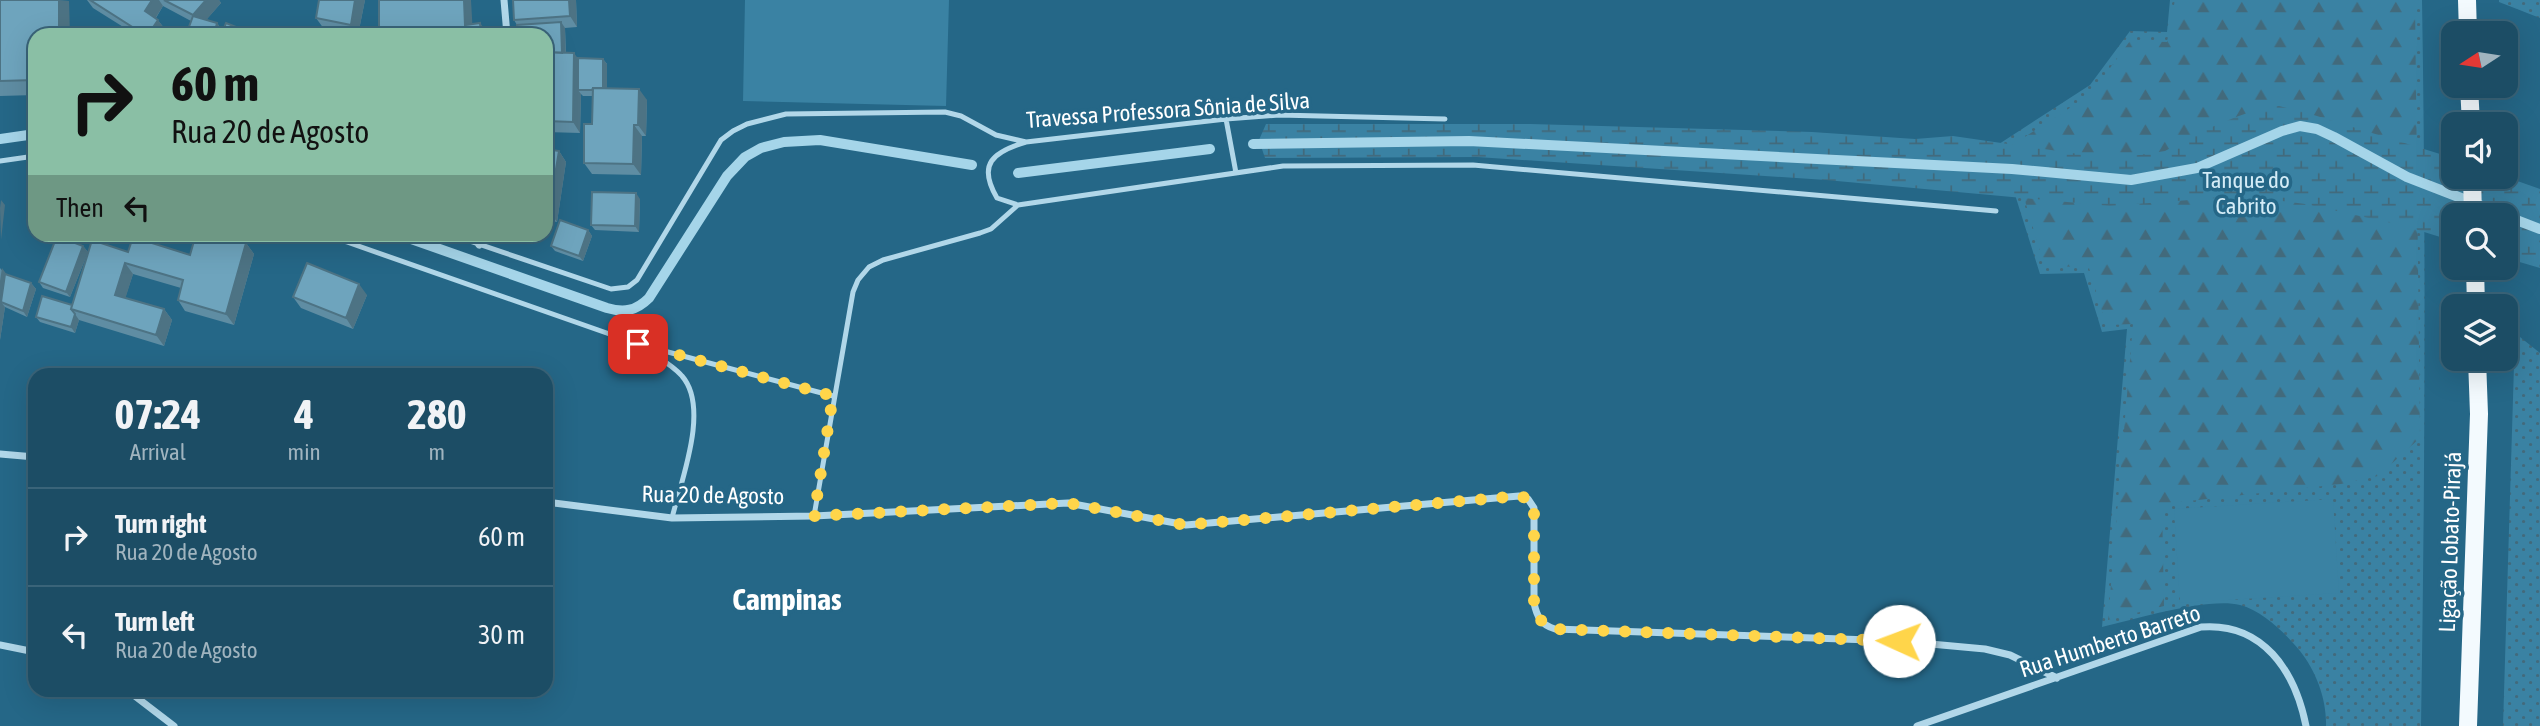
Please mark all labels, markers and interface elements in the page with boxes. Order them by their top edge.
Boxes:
north arrow [2441,21,2518,98]
map controls [2441,21,2518,371]
text: 60 m [171,55,259,111]
icon: right [56,56,147,147]
street label: Travessa Professora Sônia de Silva [1025,87,1311,133]
button: sound [2441,112,2518,189]
text: Rua 20 de Agosto [171,113,369,150]
park label: Tanque do Cabrito [2202,167,2290,219]
icon: left [118,189,156,227]
text: Then [56,193,104,223]
button: search [2441,203,2518,280]
button: layers [2441,294,2518,371]
pin [608,314,668,374]
icon: arrive [619,325,657,363]
text: 07:24 [115,390,201,438]
text: 4 [294,390,314,438]
text: 280 [407,390,466,438]
text: Arrival [130,439,186,465]
text: min [288,439,321,465]
text: m [429,439,445,465]
street label: Ligação Lobato-Pirajá [2434,451,2466,633]
street label: Rua 20 de Agosto [642,481,784,509]
text: Turn right [115,509,206,539]
icon: right [56,518,94,556]
text: 60 m [478,522,525,552]
text: Rua 20 de Agosto [115,539,258,565]
district label: Campinas [732,582,842,616]
street label: Rua Humberto Barreto [2016,600,2204,682]
position arrow [1862,604,1936,678]
text: Turn left [115,607,195,637]
icon: left [56,616,94,654]
text: 30 m [478,620,525,650]
text: Rua 20 de Agosto [115,637,258,663]

